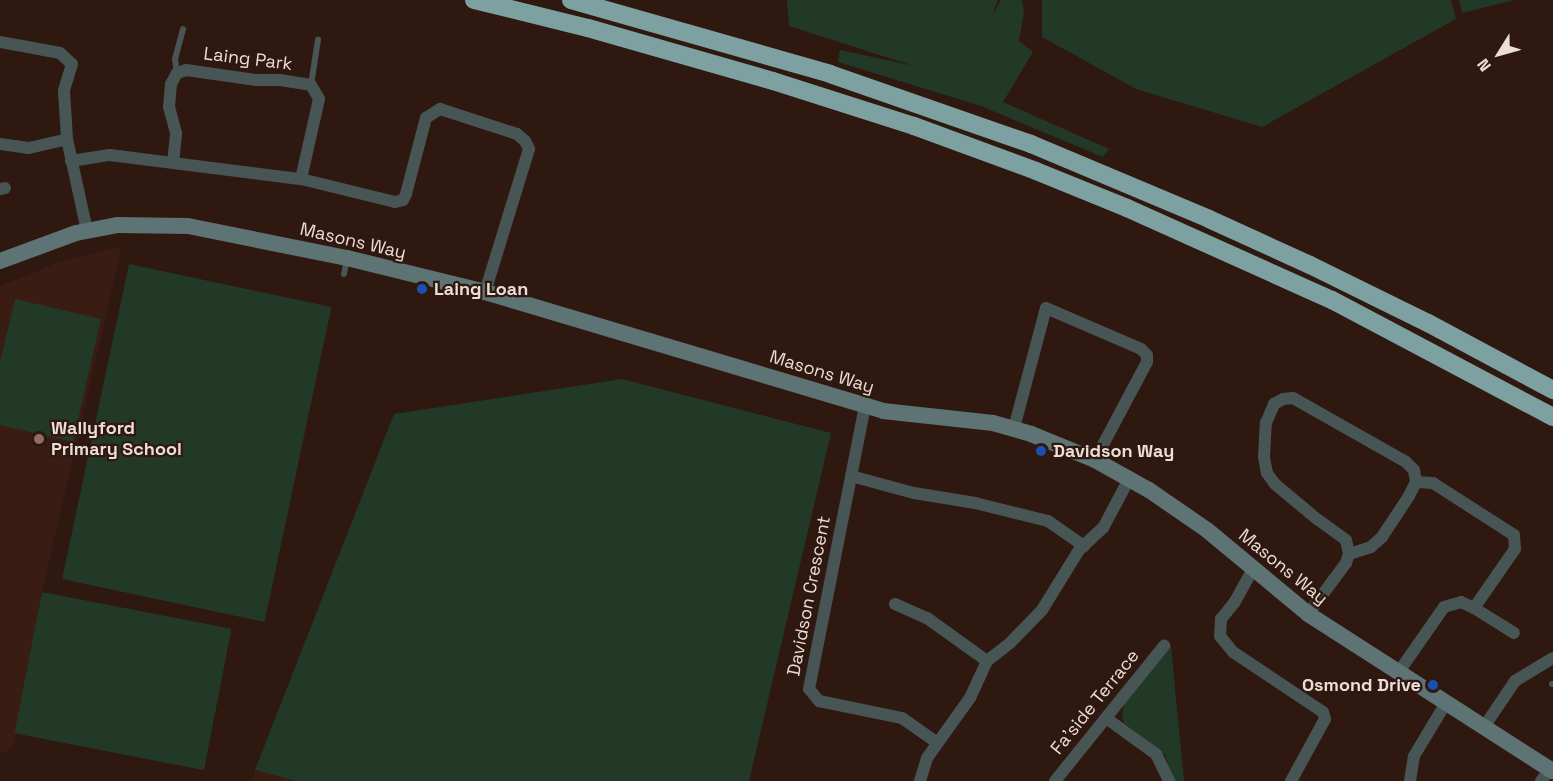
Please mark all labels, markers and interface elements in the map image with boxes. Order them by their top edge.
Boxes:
north arrow [1469,24,1529,84]
street label: Laing Park [202,43,294,75]
text: N [1473,55,1496,76]
street label: Masons Way [298,218,408,264]
place label: Laing Loan [434,278,528,300]
marker: Laing Loan [415,282,429,296]
street label: Masons Way [767,346,877,398]
place label: Wallyford Primary School [51,418,182,460]
marker: Wallyford Primary School [32,432,46,446]
place label: Davidson Way [1053,440,1174,462]
marker: Davidson Way [1034,444,1048,458]
street label: Davidson Crescent [783,514,835,678]
street label: Masons Way [1234,525,1332,609]
street label: Fa'side Terrace [1046,645,1144,759]
place label: Osmond Drive [1302,674,1421,696]
marker: Osmond Drive [1426,678,1440,692]

